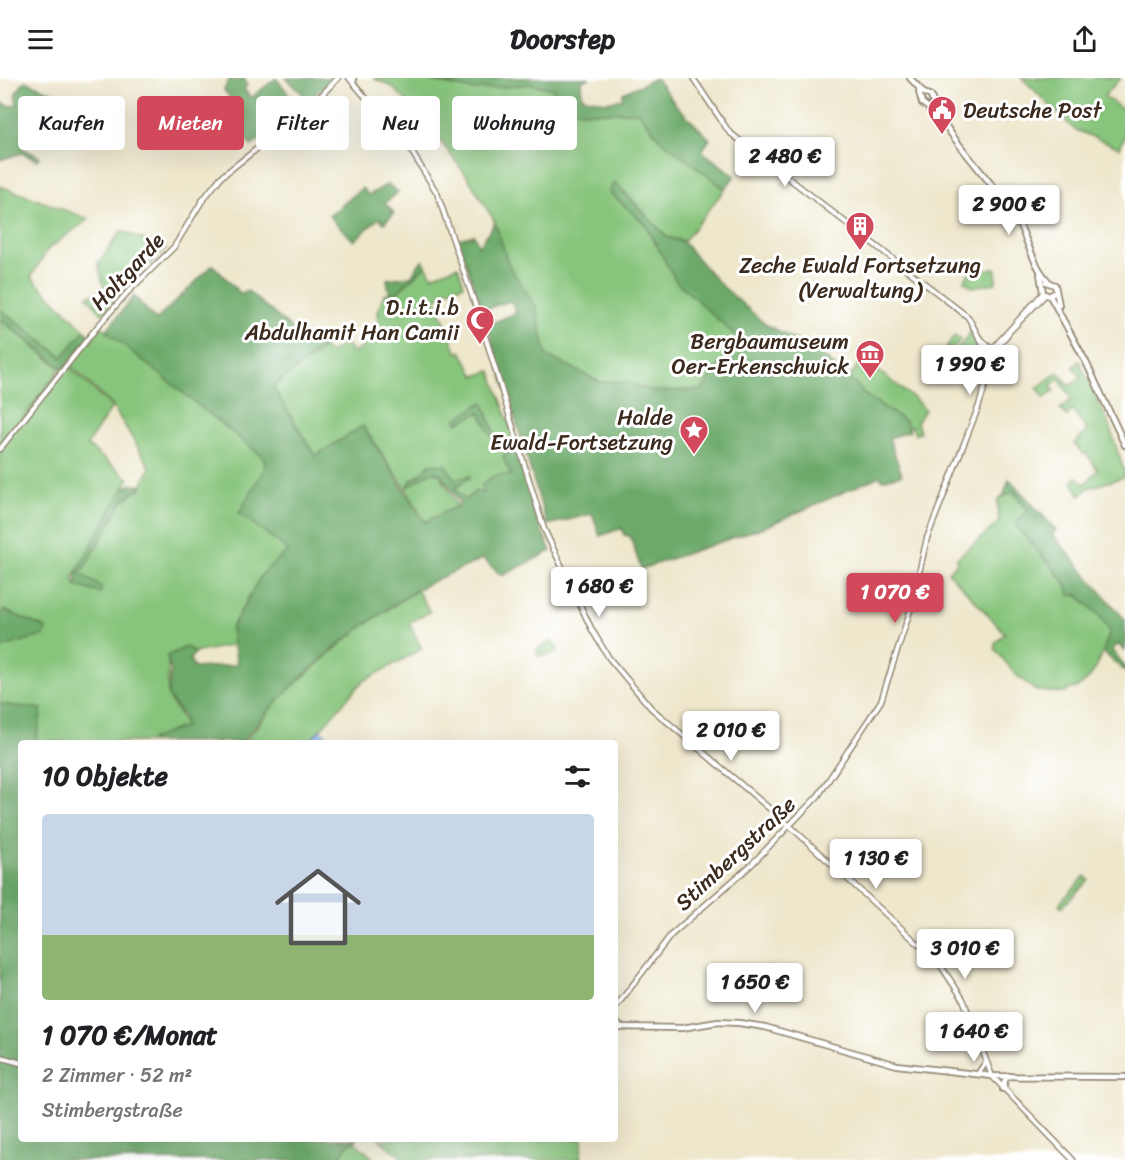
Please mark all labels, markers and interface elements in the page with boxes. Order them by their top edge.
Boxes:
text: Doorstep [510,15,615,63]
icon: menu [24,23,57,56]
icon: share [1068,23,1101,56]
place label: Deutsche Post [963,91,1102,130]
public building icon: Deutsche Post [926,94,958,136]
chip: Kaufen [18,96,125,150]
chip: Mieten [137,96,244,150]
chip: Filter [256,96,349,150]
chip: Neu [361,96,440,150]
chip: Wohnung [452,96,577,150]
pin: 2 480 € [730,137,840,188]
text: 2 480 € [749,139,821,174]
pin: 2 900 € [954,185,1064,236]
text: 2 900 € [973,187,1045,222]
building icon: Zeche Ewald Fortsetzung (Verwaltung) [844,210,876,252]
street label: Holtgarde [80,223,175,320]
place label: Zeche Ewald Fortsetzung (Verwaltung) [739,246,981,310]
place label: D.i.t.i.b Abdulhamit Han Camii [244,288,460,352]
mosque icon: D.i.t.i.b Abdulhamit Han Camii [464,304,496,346]
place label: Bergbaumuseum Oer-Erkenschwick [672,322,849,386]
museum icon: Bergbaumuseum Oer-Erkenschwick [854,338,886,380]
pin: 1 990 € [915,345,1025,396]
text: 1 990 € [935,347,1005,382]
place label: Halde Ewald-Fortsetzung [490,398,673,462]
place icon: Halde Ewald-Fortsetzung [678,414,710,456]
pin: 1 680 € [544,567,654,618]
text: 1 680 € [565,569,633,604]
pin: 1 070 € [840,573,950,624]
text: 1 070 € [861,575,929,610]
pin: 2 010 € [676,711,786,762]
text: 2 010 € [696,713,766,748]
text: 10 Objekte [42,753,168,799]
icon: filters [561,760,594,793]
street label: Stimbergstraße [665,786,805,920]
pin: 1 130 € [821,839,931,890]
text: 1 130 € [844,841,908,876]
icon: home [264,853,372,961]
pin: 3 010 € [910,929,1020,980]
text: 3 010 € [931,931,999,966]
pin: 1 650 € [700,963,810,1014]
text: 1 650 € [721,965,789,1000]
text: 1 070 €/Monat [42,1012,217,1058]
pin: 1 640 € [919,1012,1029,1063]
text: 1 640 € [940,1014,1008,1049]
text: 2 Zimmer · 52 m² [42,1058,192,1093]
text: Stimbergstraße [42,1093,183,1128]

